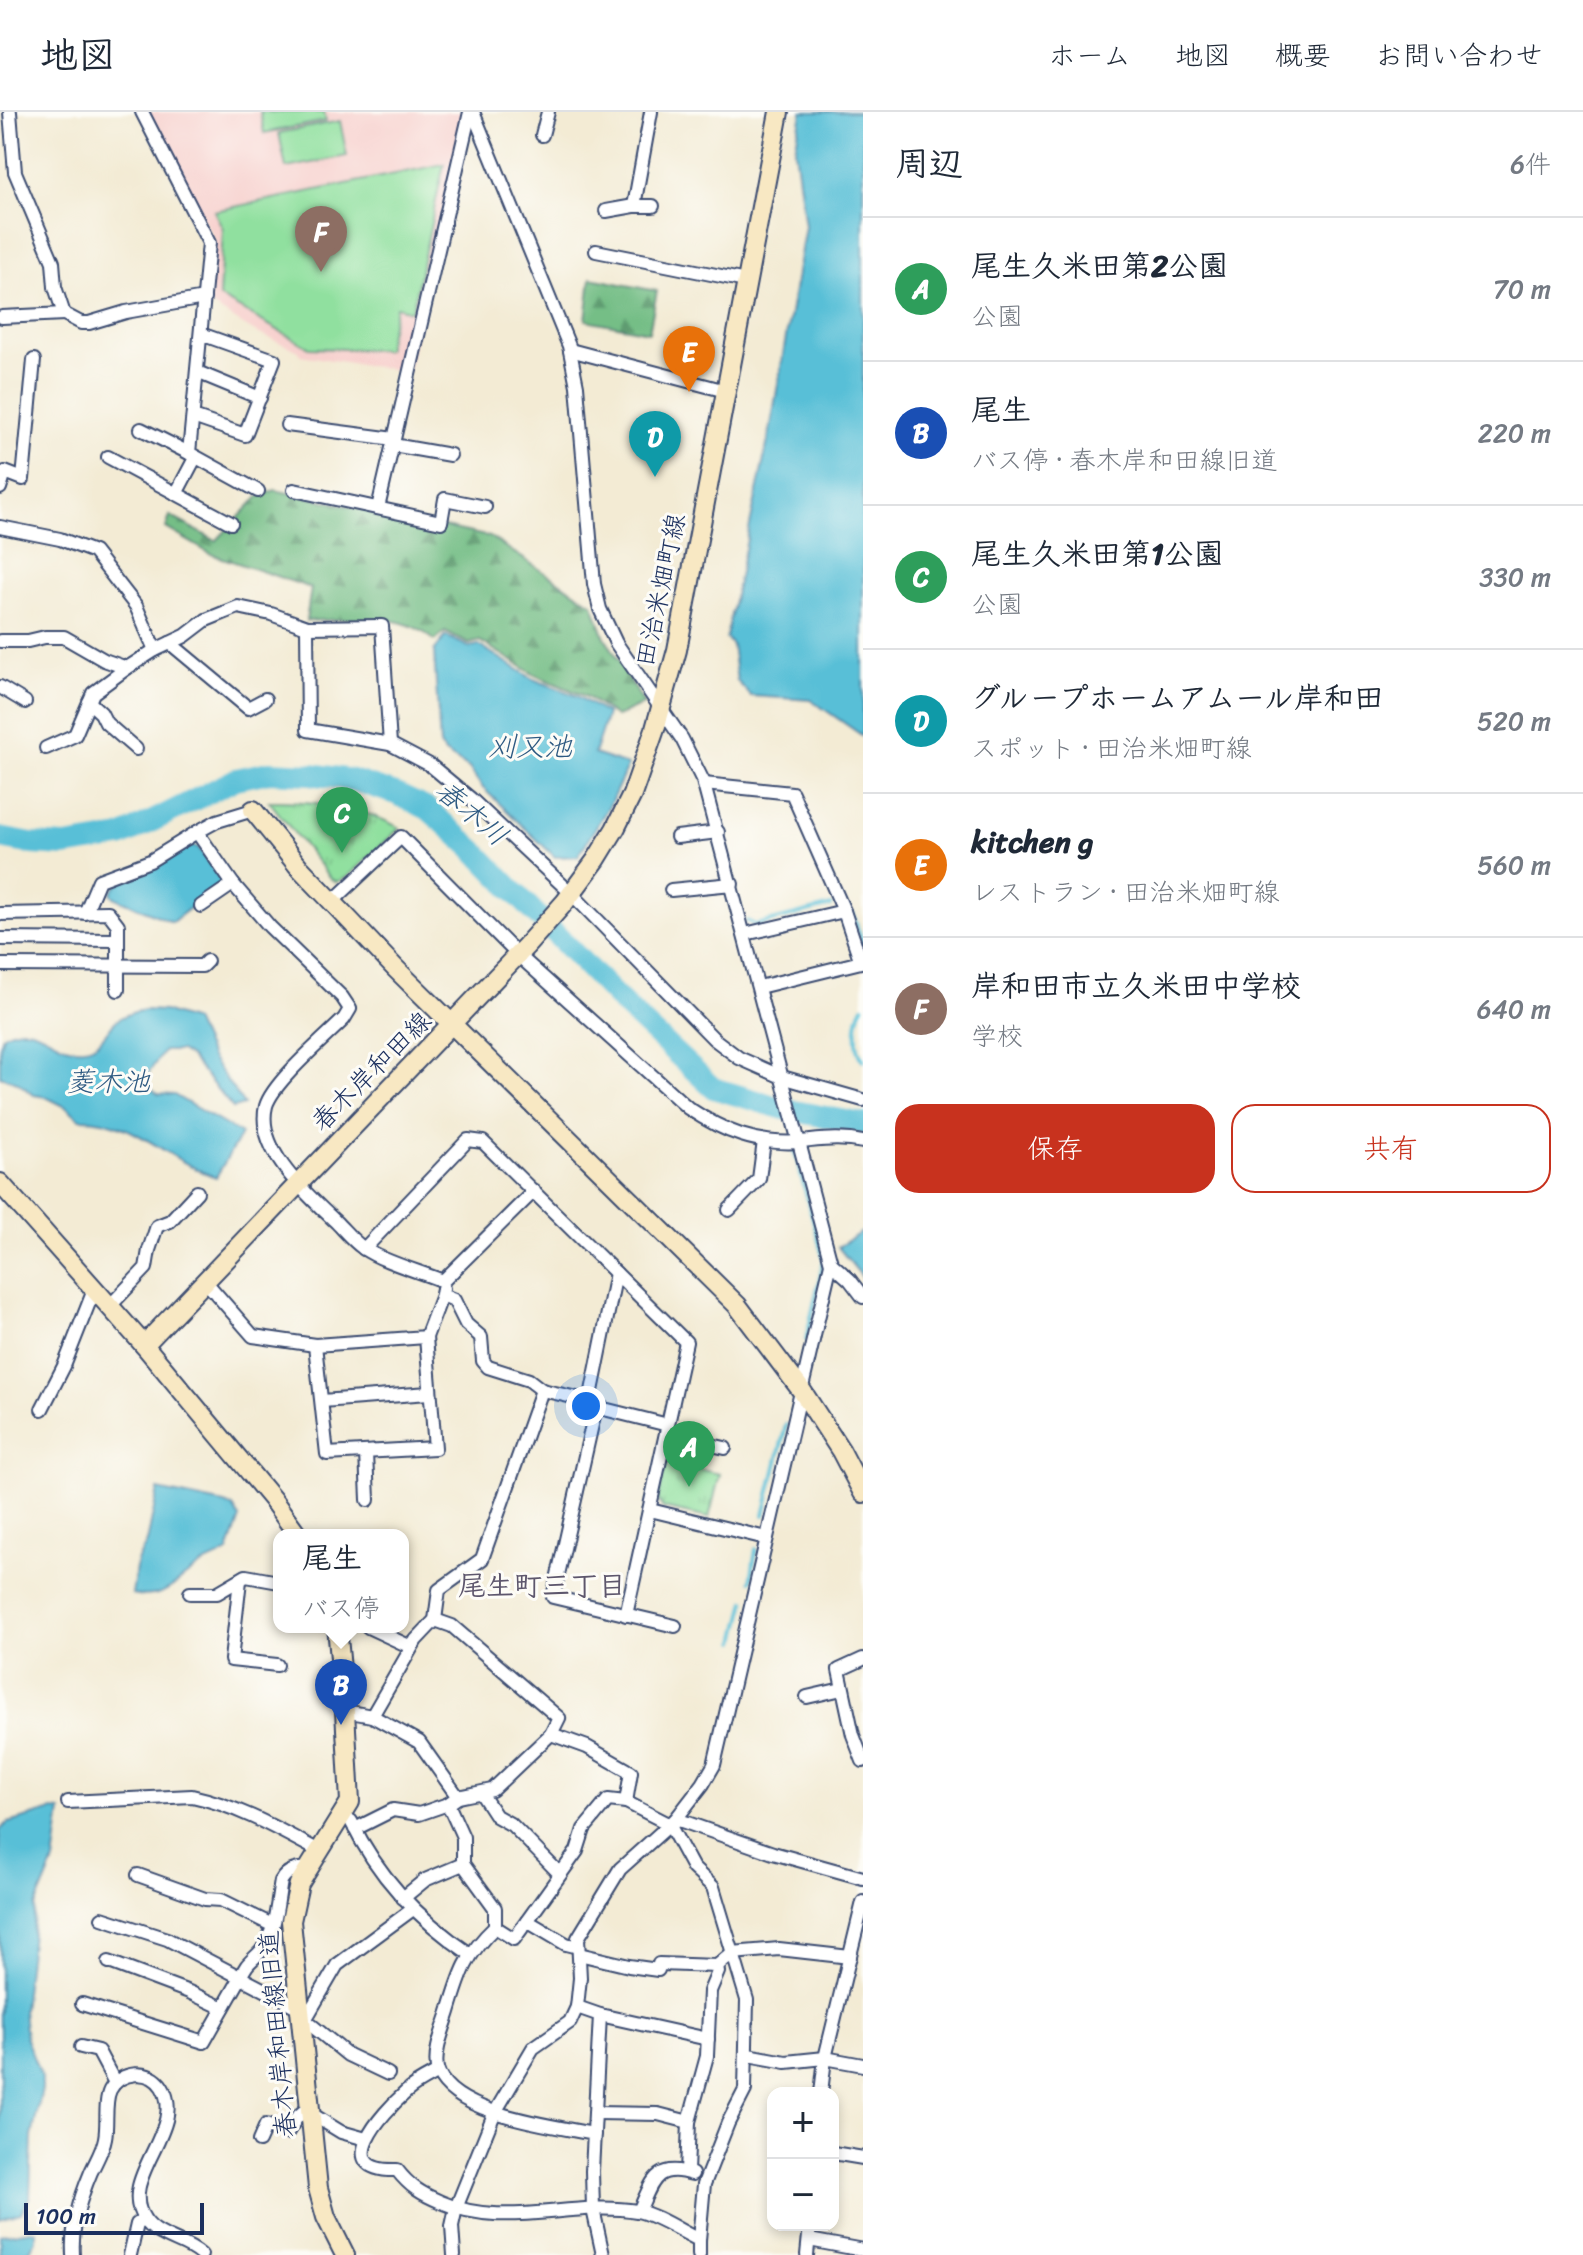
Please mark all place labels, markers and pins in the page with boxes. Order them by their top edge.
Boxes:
pin: F [295,206,347,272]
pin: E [663,326,715,392]
pin: D [629,411,681,477]
pin: C [316,787,368,853]
pin: A [663,1421,715,1487]
pin: B [315,1659,367,1725]

